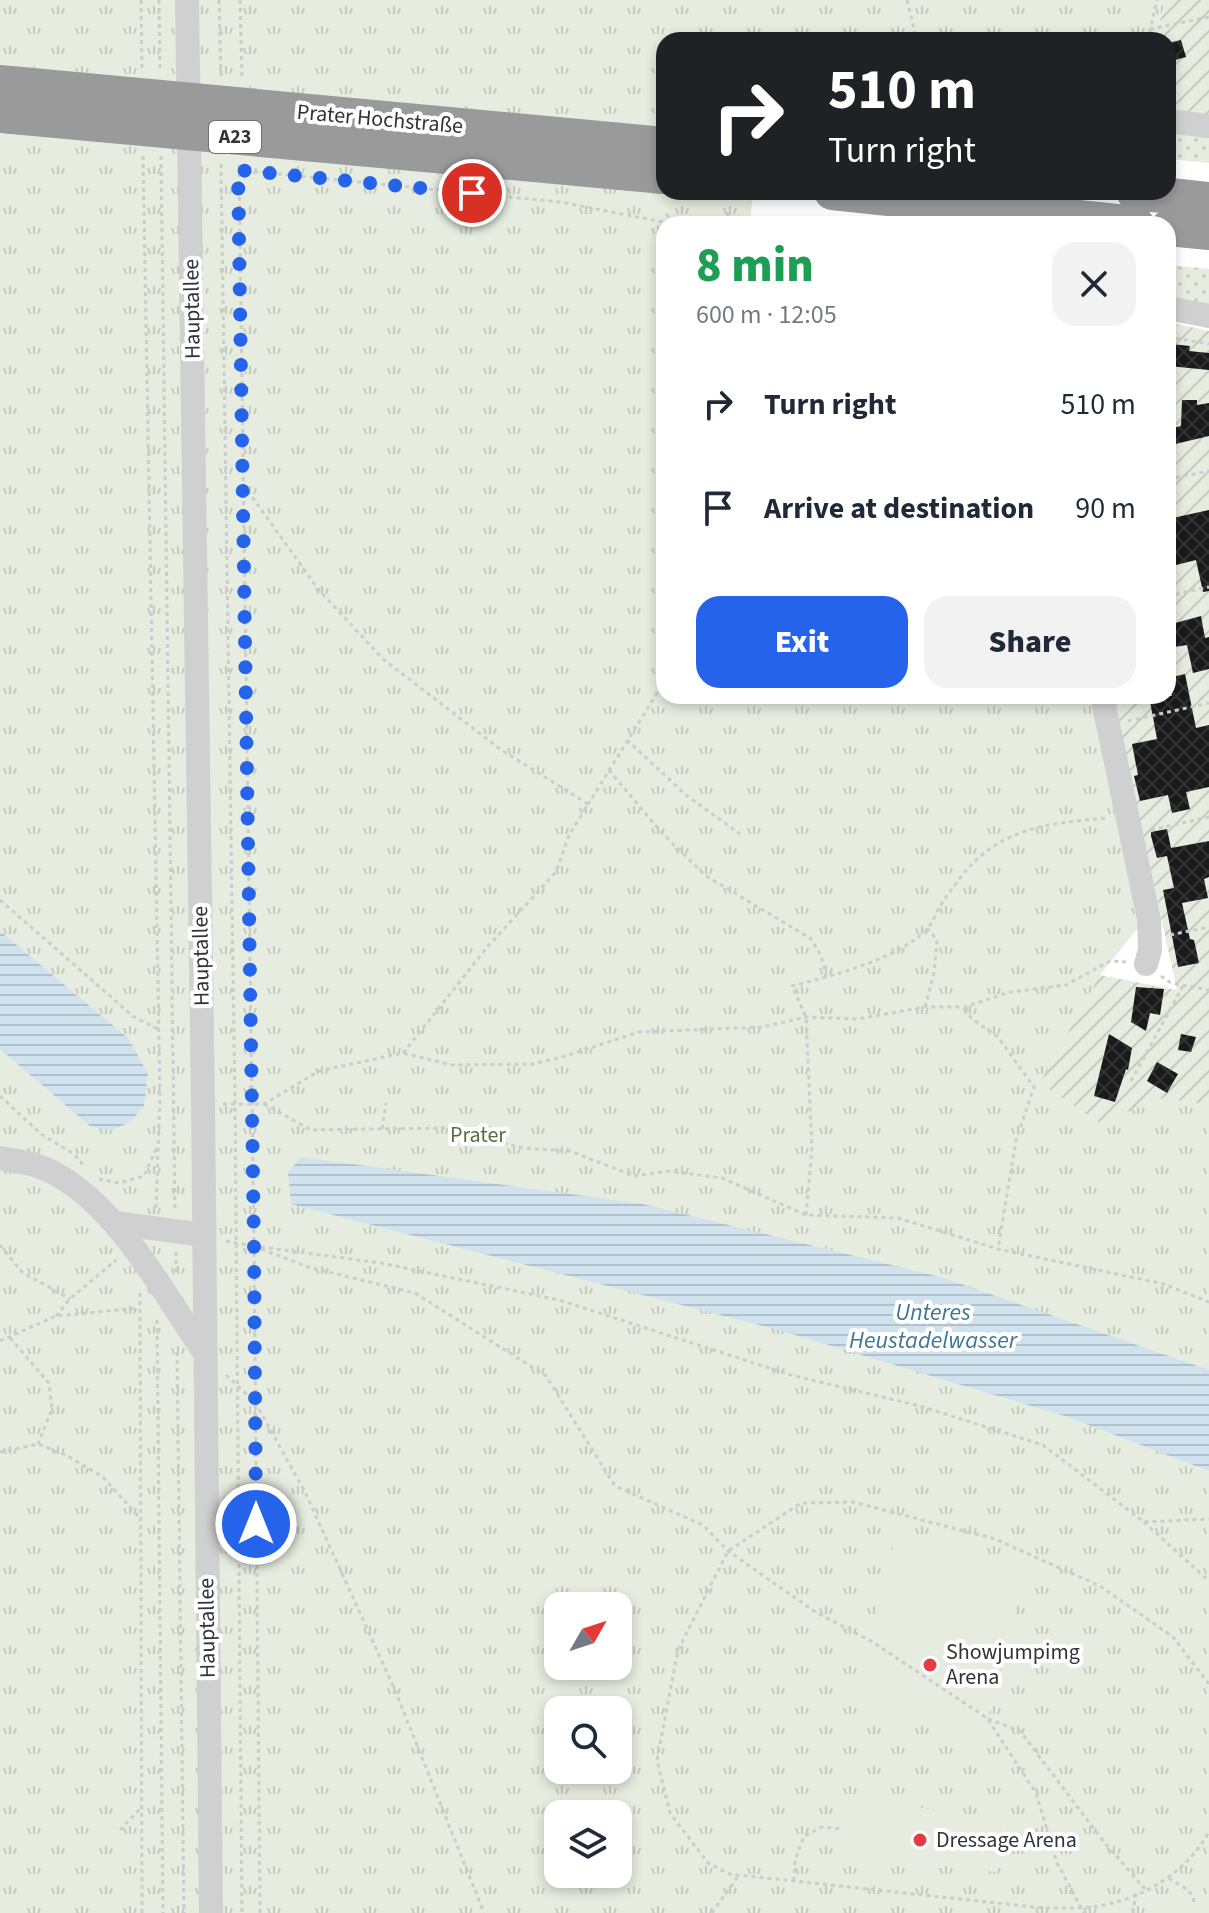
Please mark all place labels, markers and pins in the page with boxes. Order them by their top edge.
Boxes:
pin [438,159,506,227]
place label: Showjumpimg Arena [946,1636,1080,1693]
marker: Showjumpimg Arena [921,1656,939,1674]
place label: Dressage Arena [936,1824,1077,1856]
marker: Dressage Arena [911,1831,929,1849]

